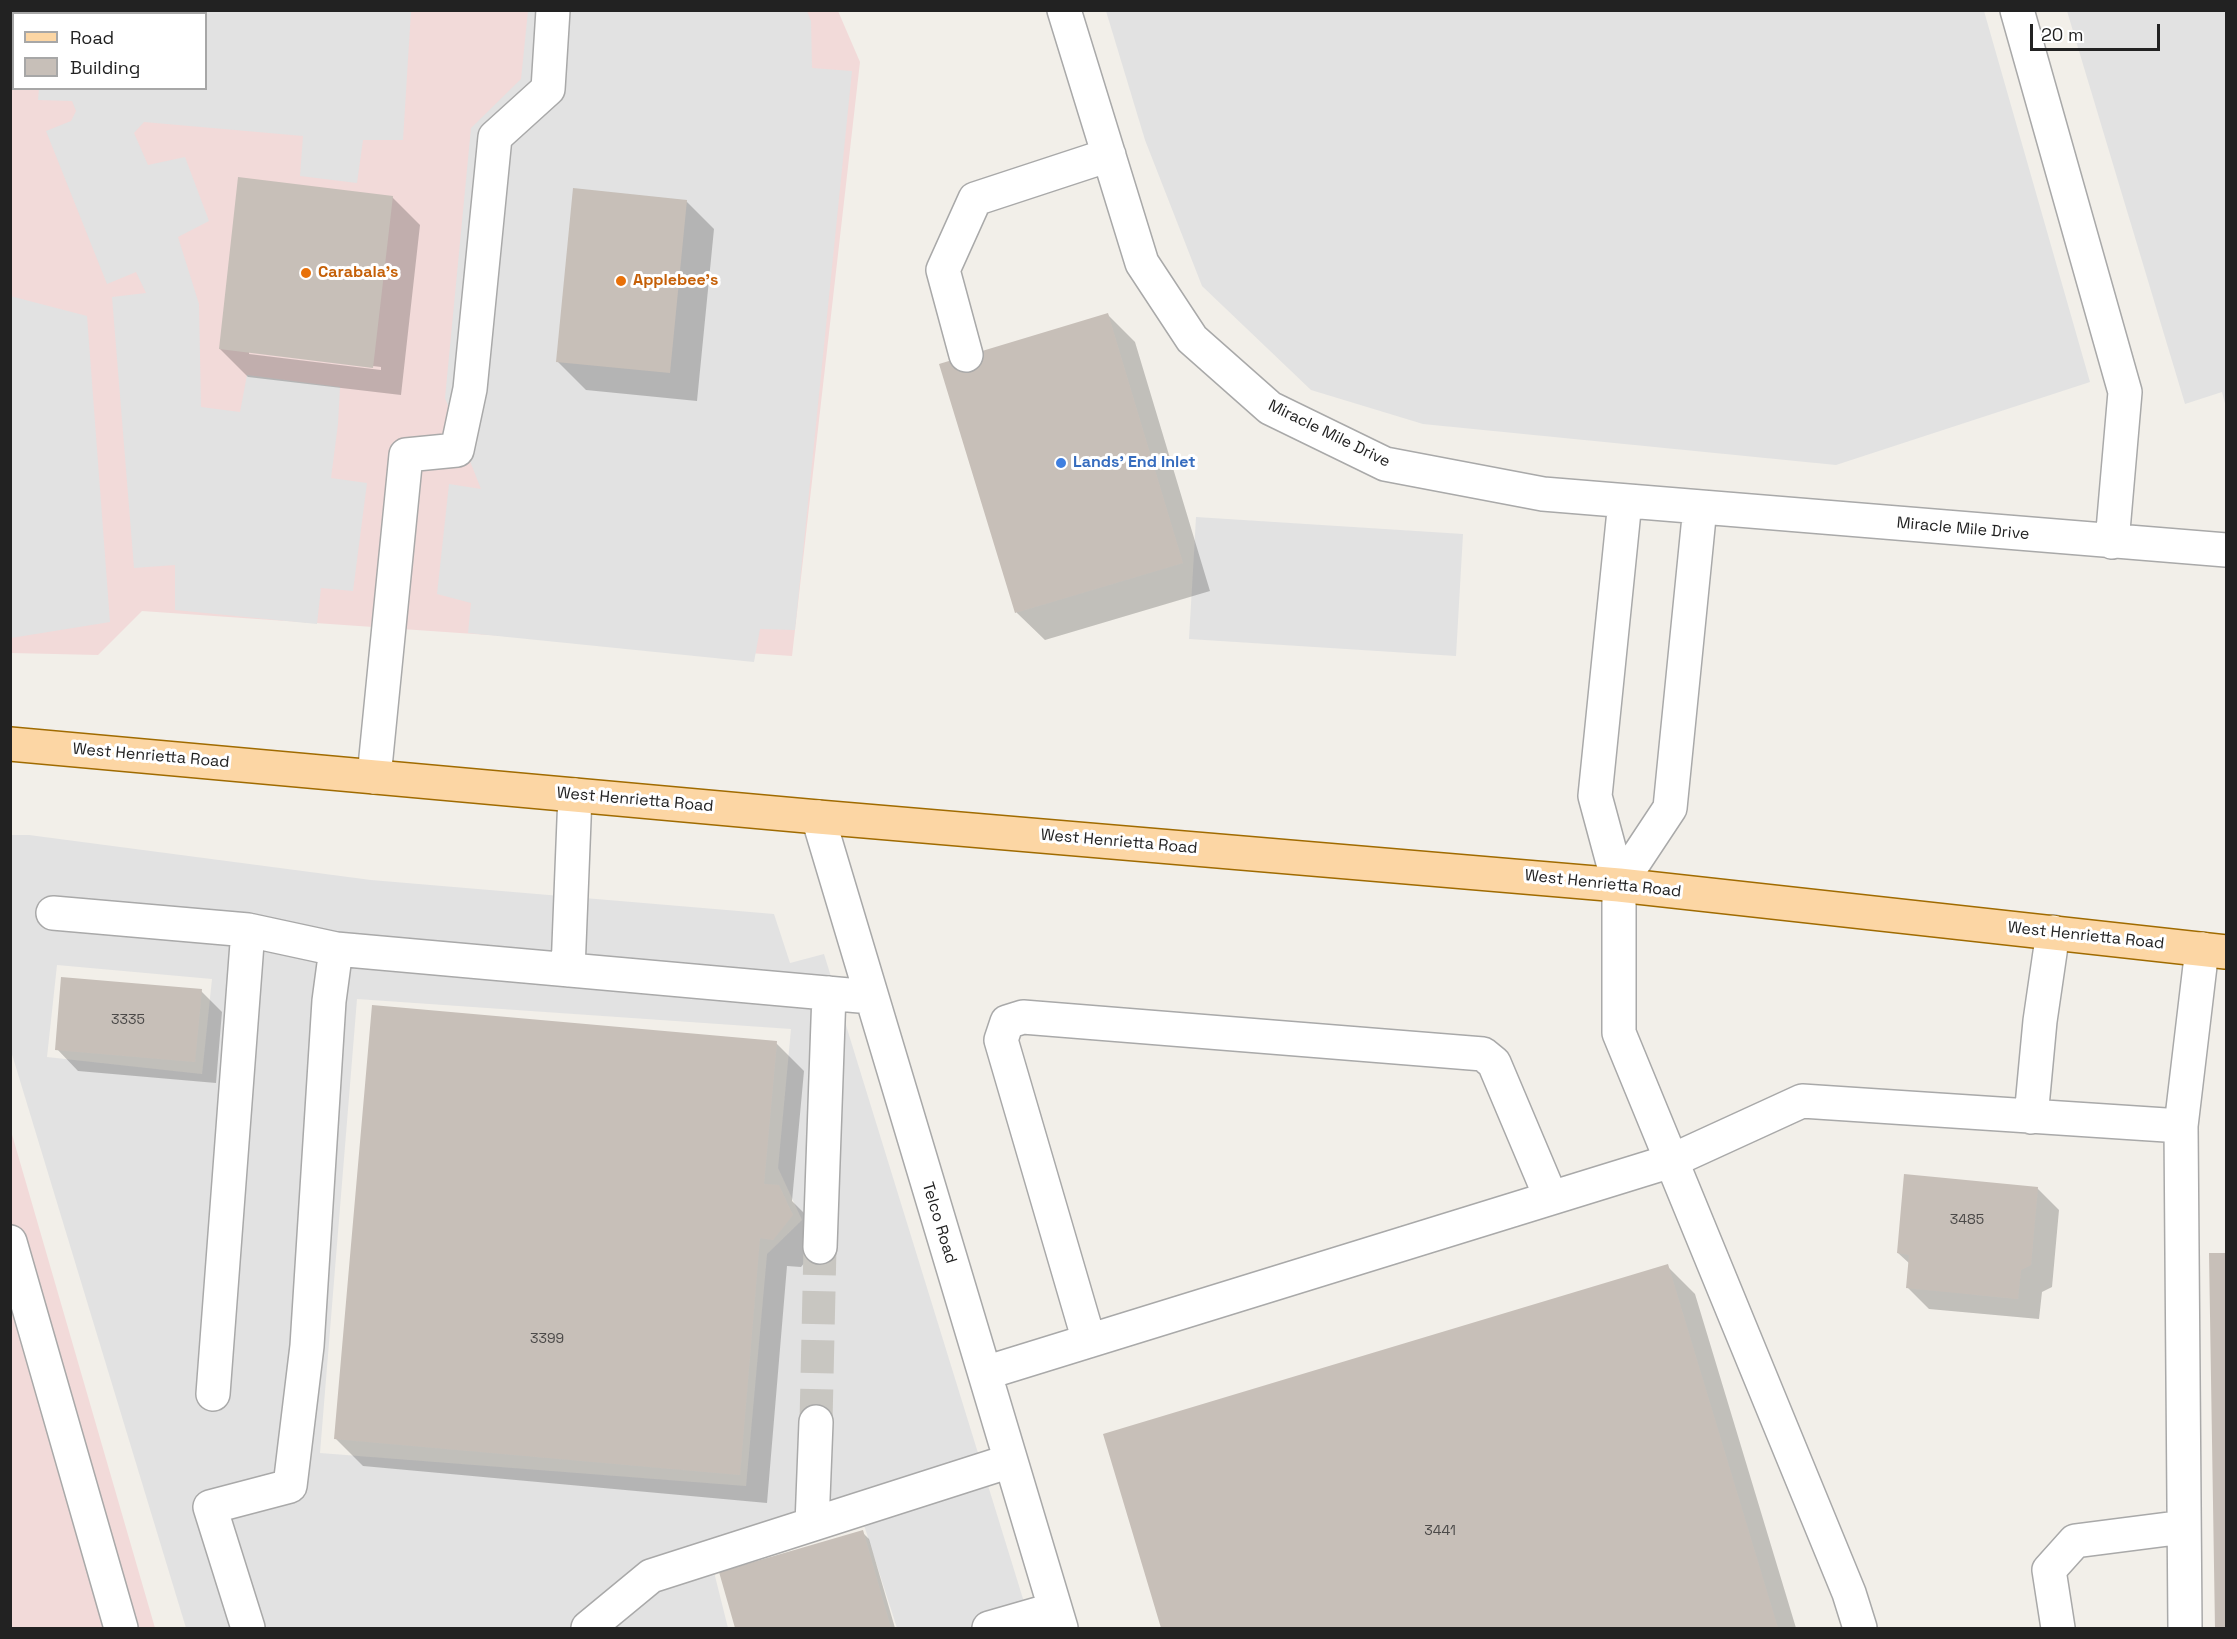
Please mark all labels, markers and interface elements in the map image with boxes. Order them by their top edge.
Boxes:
legend [12,12,207,90]
scale bar [2033,12,2164,50]
text: 20 m [2041,23,2084,46]
text: Road [70,26,114,49]
text: Building [70,56,140,79]
place label: Carabala's [318,263,398,283]
marker: Carabala's [299,266,313,280]
place label: Applebee's [633,271,718,291]
marker: Applebee's [614,274,628,288]
street label: Miracle Mile Drive [1265,396,1393,472]
place label: Lands' End Inlet [1073,453,1196,473]
marker: Lands' End Inlet [1054,456,1068,470]
street label: Miracle Mile Drive [1896,514,2030,544]
street label: West Henrietta Road [72,740,230,772]
street label: West Henrietta Road [556,784,714,816]
street label: West Henrietta Road [1040,826,1198,858]
street label: West Henrietta Road [1524,866,1682,902]
street label: West Henrietta Road [2007,918,2165,954]
house number: 3335 [111,1012,145,1028]
street label: Telco Road [918,1180,960,1266]
house number: 3485 [1950,1212,1984,1228]
house number: 3399 [530,1331,564,1347]
house number: 3441 [1424,1523,1456,1539]

